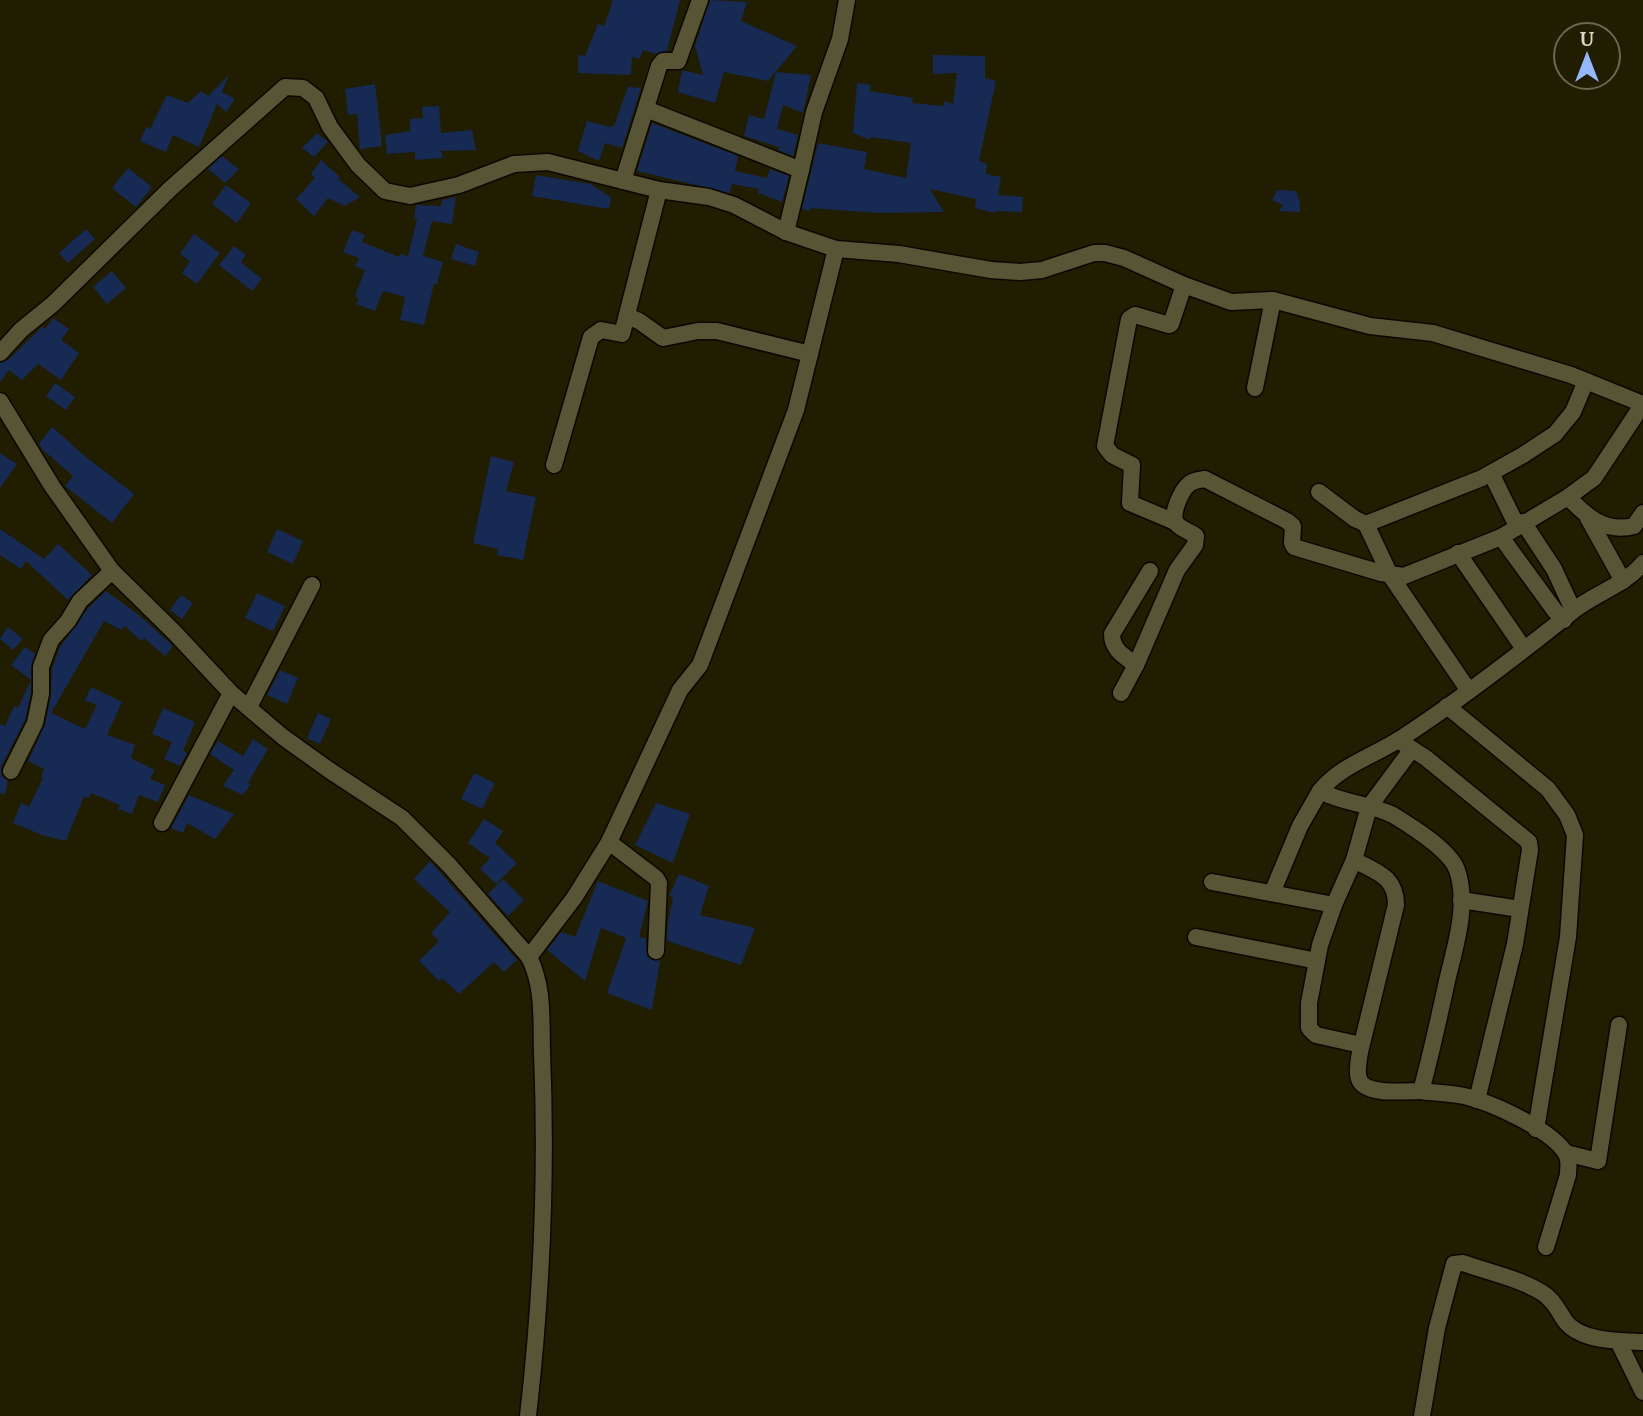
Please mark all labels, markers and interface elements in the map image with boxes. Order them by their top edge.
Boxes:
north arrow [1552,21,1622,91]
text: U [1580,27,1594,51]

